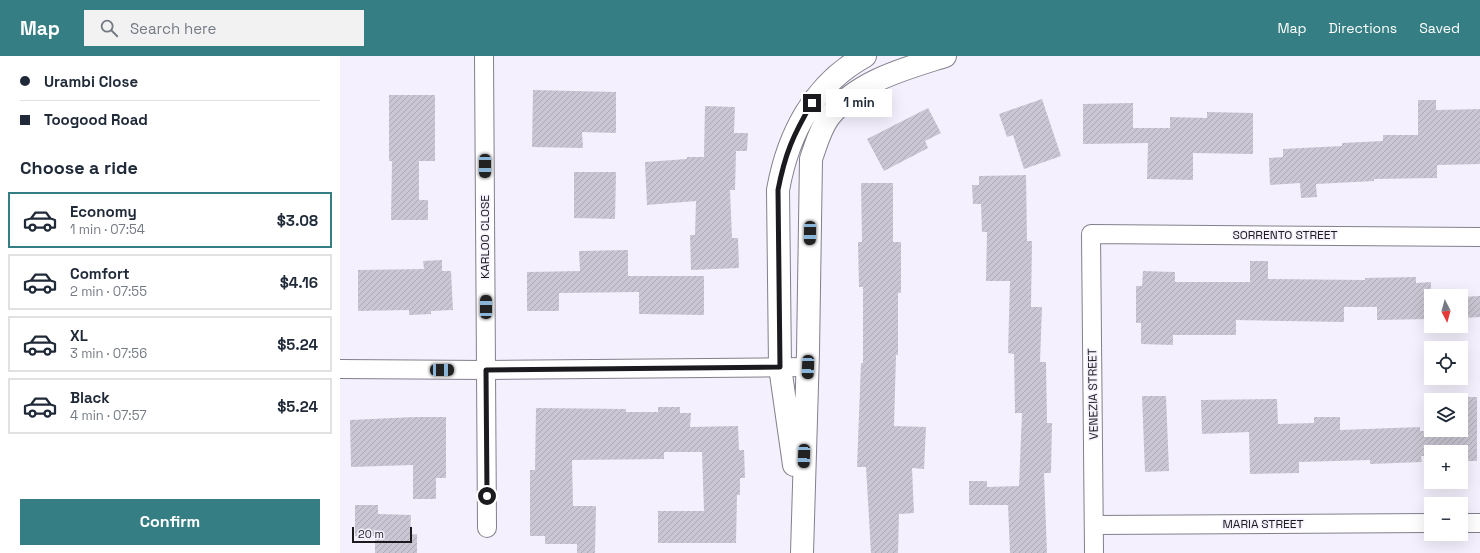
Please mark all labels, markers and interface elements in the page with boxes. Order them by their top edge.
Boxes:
search box [84,10,364,46]
text: Map [20,16,60,41]
icon: search [98,17,120,39]
text: Search here [130,19,216,38]
text: Map [1277,19,1307,37]
text: Directions [1329,19,1397,37]
text: Saved [1419,19,1460,37]
text: Urambi Close [44,72,138,91]
callout: 1 min [826,89,892,117]
route end [803,94,821,112]
text: 1 min [843,94,875,111]
text: Toogood Road [44,110,148,129]
car [479,154,491,178]
text: Choose a ride [20,156,138,179]
street label: KARLOO CLOSE [477,195,493,279]
icon: car [22,202,58,238]
text: Economy [70,202,137,221]
text: $3.08 [277,211,318,230]
text: 1 min · 07:54 [70,221,145,238]
car [804,221,816,245]
street label: SORRENTO STREET [1232,227,1338,243]
icon: car [22,264,58,300]
text: Comfort [70,264,130,283]
text: $4.16 [280,273,318,292]
text: 2 min · 07:55 [70,283,147,300]
north arrow [1424,289,1468,333]
map controls [1424,289,1468,541]
car [480,295,492,319]
icon: car [22,326,58,362]
text: XL [70,326,88,345]
text: $5.24 [277,335,318,354]
button: locate [1424,341,1468,385]
text: 3 min · 07:56 [70,345,147,362]
street label: VENEZIA STREET [1084,348,1102,440]
car [802,355,814,379]
car [430,364,454,376]
icon: car [22,388,58,424]
text: Black [70,388,110,407]
button: layers [1424,393,1468,437]
text: $5.24 [277,397,318,416]
text: 4 min · 07:57 [70,407,147,424]
car [798,444,810,468]
button: + [1424,445,1468,489]
route start [478,487,496,505]
button: − [1424,497,1468,541]
button: Confirm [20,499,320,545]
street label: MARIA STREET [1222,516,1304,532]
scale bar [352,525,412,544]
text: 20 m [358,527,384,541]

